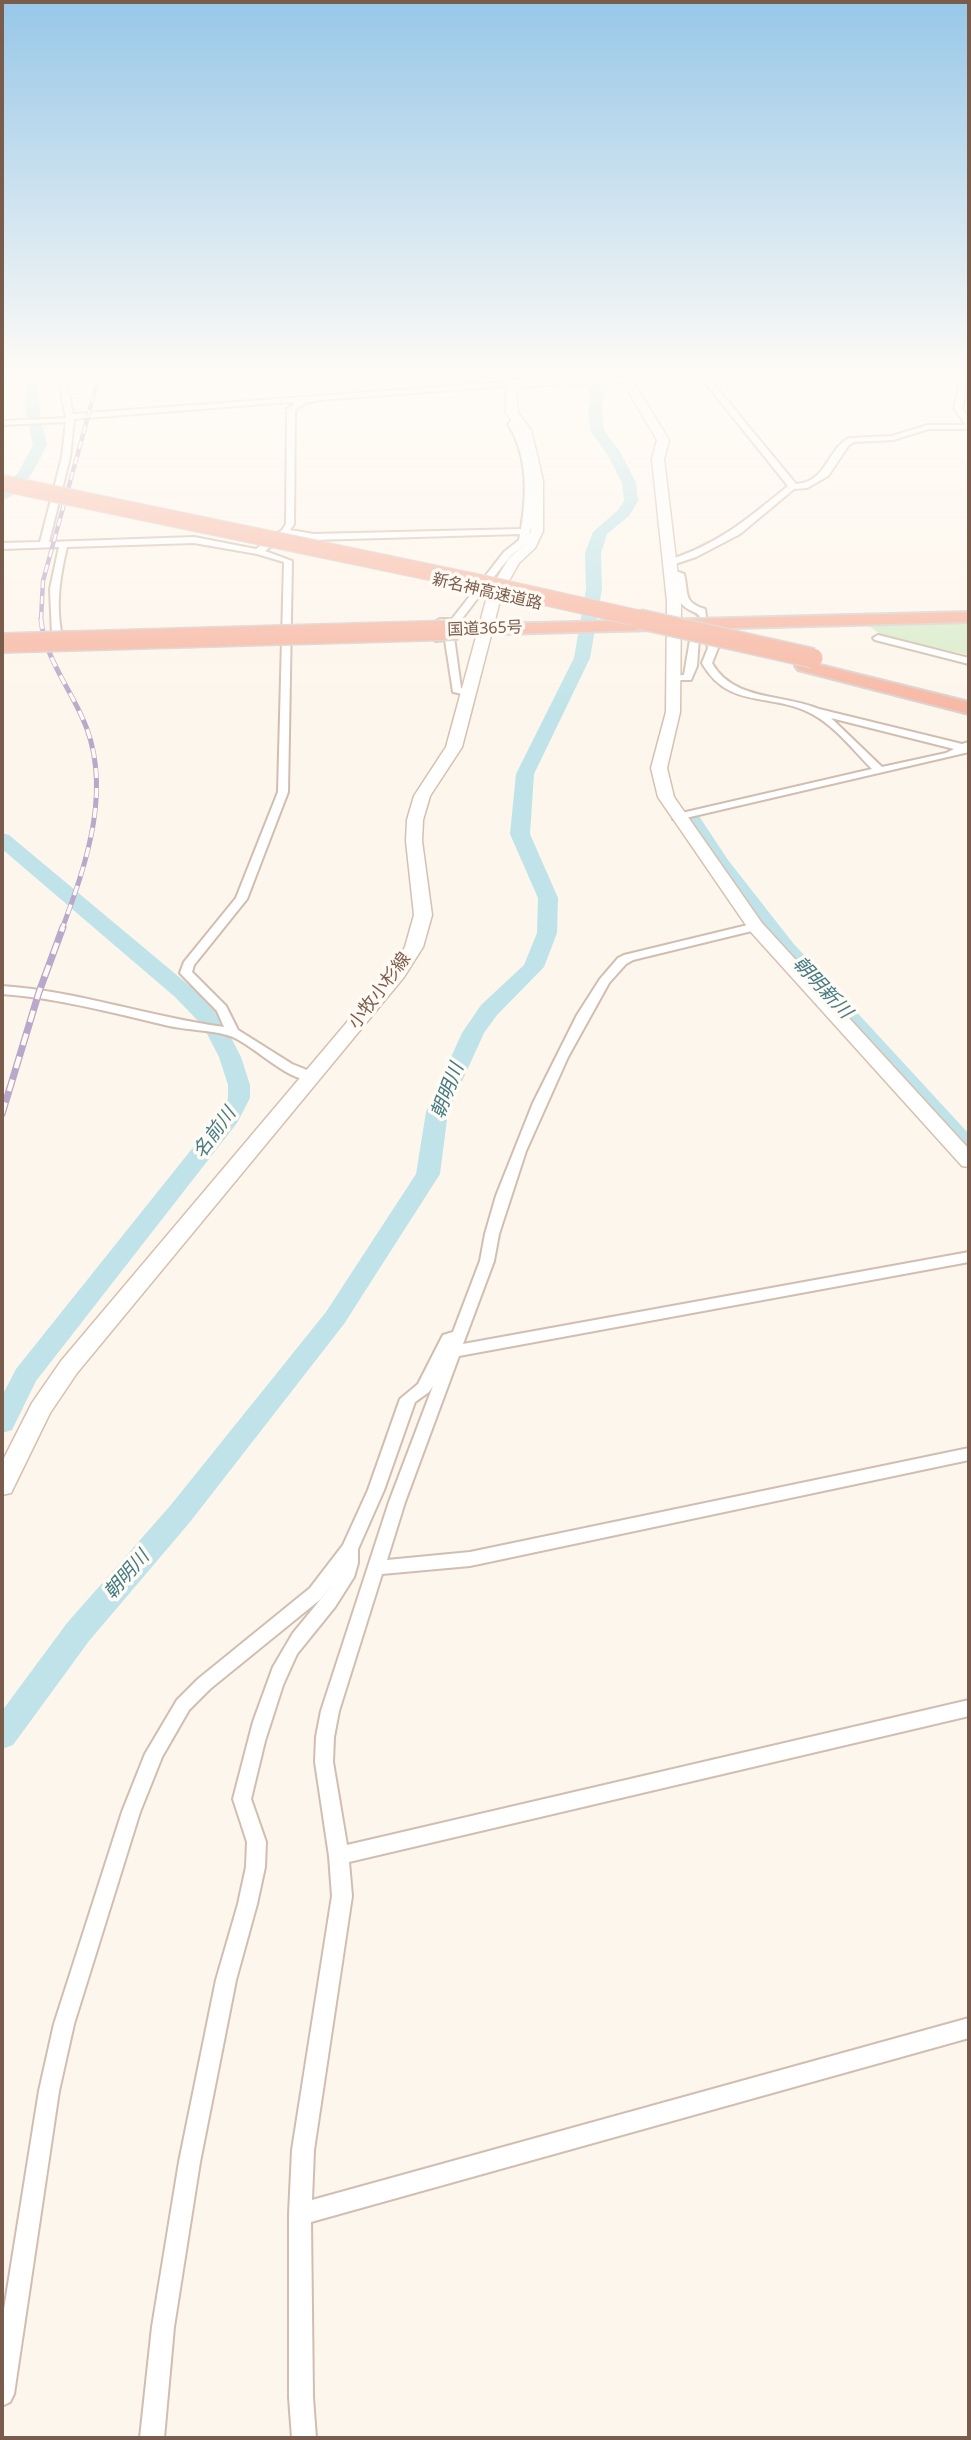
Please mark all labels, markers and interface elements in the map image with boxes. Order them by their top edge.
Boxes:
street label: 新名神高速道路 [430,570,544,614]
street label: 国道365号 [447,618,523,640]
street label: 小牧小杉線 [344,949,416,1033]
water label: 朝明新川 [788,952,856,1024]
water label: 朝明川 [427,1060,469,1122]
water label: 名前川 [189,1103,241,1163]
water label: 朝明川 [100,1546,154,1604]

